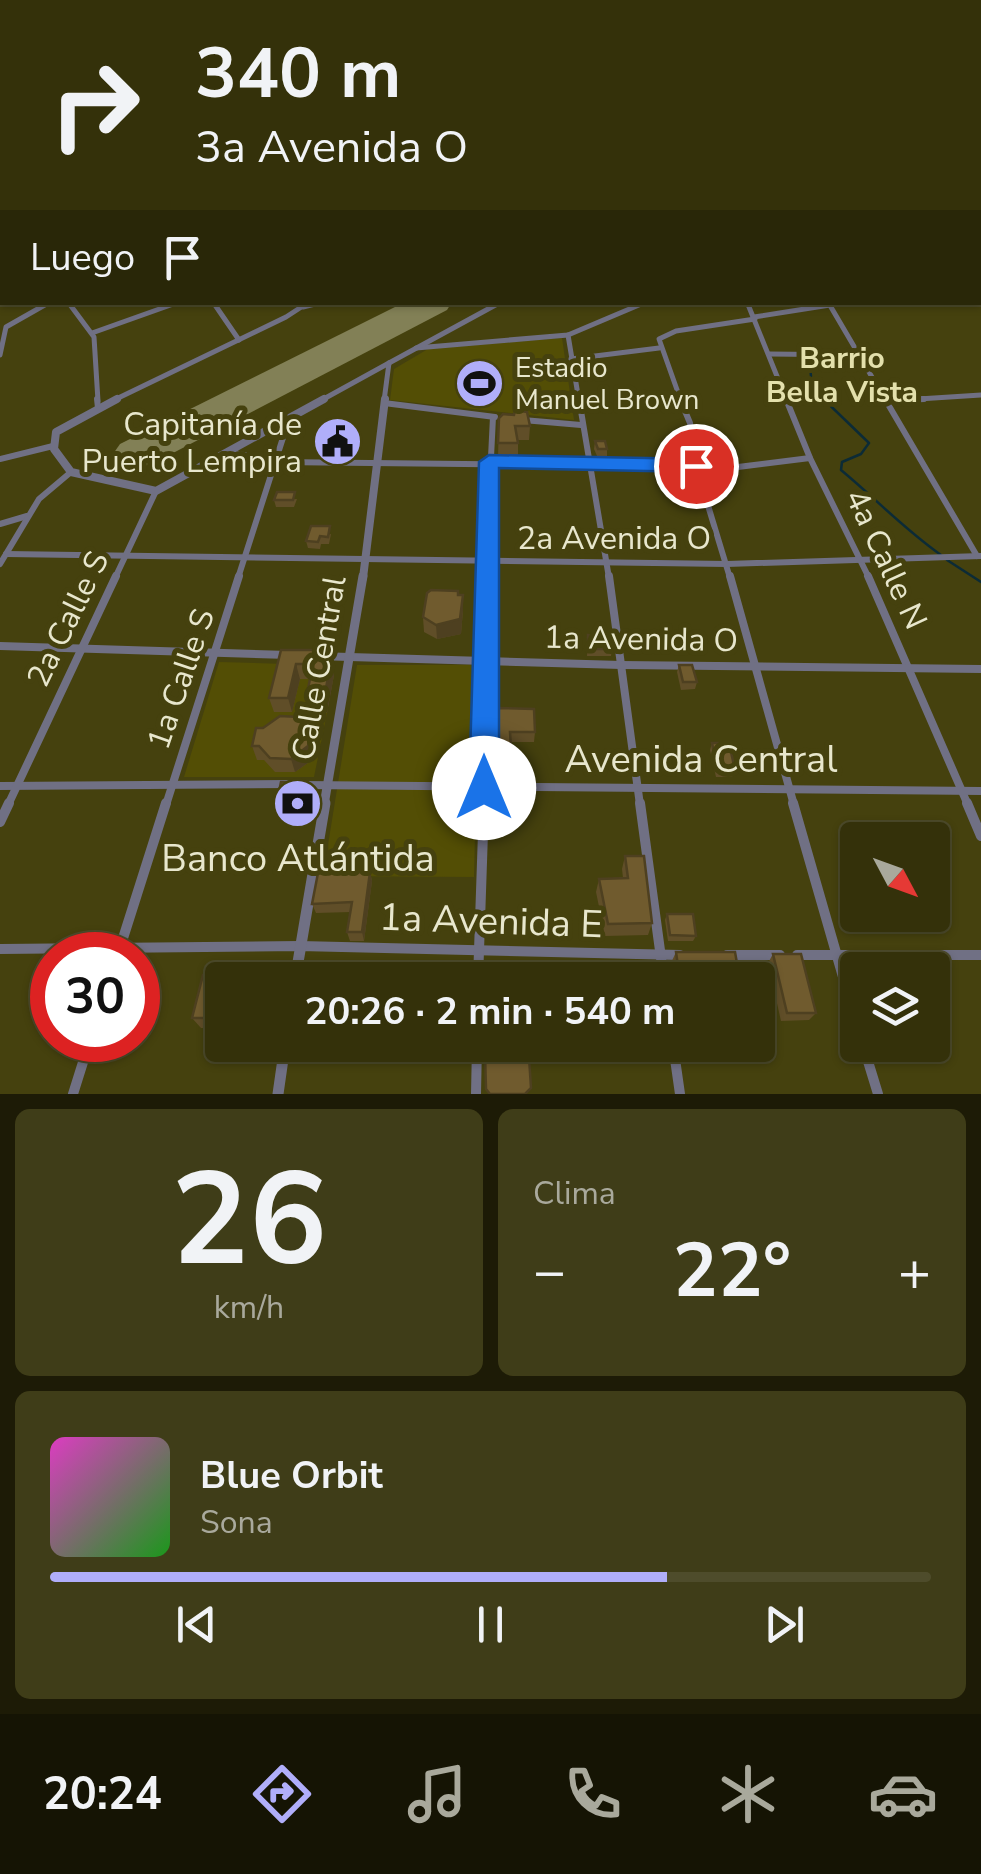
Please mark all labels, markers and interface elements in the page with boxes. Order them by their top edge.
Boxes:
text: 340 m [195,26,401,122]
icon: right [30,40,160,170]
text: 3a Avenida O [195,117,468,178]
icon: arrive [155,230,210,285]
text: Luego [30,232,135,283]
district label: Barrio Bella Vista [766,338,918,413]
place label: Estadio Manuel Brown [515,349,699,419]
sports icon: Estadio Manuel Brown [454,358,506,410]
place label: Capitanía de Puerto Lempira [82,403,302,483]
public building icon: Capitanía de Puerto Lempira [311,416,363,468]
pin [654,424,739,509]
icon: arrive [669,439,724,494]
street label: 4a Calle N [835,482,937,636]
street label: 2a Avenida O [517,517,711,560]
street label: 2a Calle S [17,544,119,694]
street label: Calle Central [282,572,356,764]
street label: 1a Calle S [137,603,225,755]
street label: 1a Avenida O [544,616,738,662]
street label: Avenida Central [565,734,837,785]
position arrow [432,736,536,840]
bank icon: Banco Atlántida [272,778,324,830]
north arrow [840,822,950,932]
map controls [840,822,950,1062]
place label: Banco Atlántida [161,833,435,884]
street label: 1a Avenida E [378,892,604,950]
speed limit sign: 30 [30,932,160,1062]
button: layers [840,952,950,1062]
text: 20:26 · 2 min · 540 m [305,986,675,1037]
text: 26 [171,1132,327,1309]
text: Clima [533,1172,616,1215]
text: 22° [673,1220,791,1322]
text: − [533,1234,566,1309]
text: + [898,1234,931,1309]
text: km/h [214,1286,284,1329]
text: Blue Orbit [200,1450,383,1501]
text: Sona [200,1501,273,1544]
icon: previous [169,1597,224,1652]
icon: pause [463,1597,518,1652]
icon: next [757,1597,812,1652]
icon: directions [247,1759,317,1829]
icon: music [402,1759,472,1829]
icon: phone [558,1759,628,1829]
icon: climate [713,1759,783,1829]
icon: car [868,1759,938,1829]
text: 20:24 [43,1764,162,1825]

